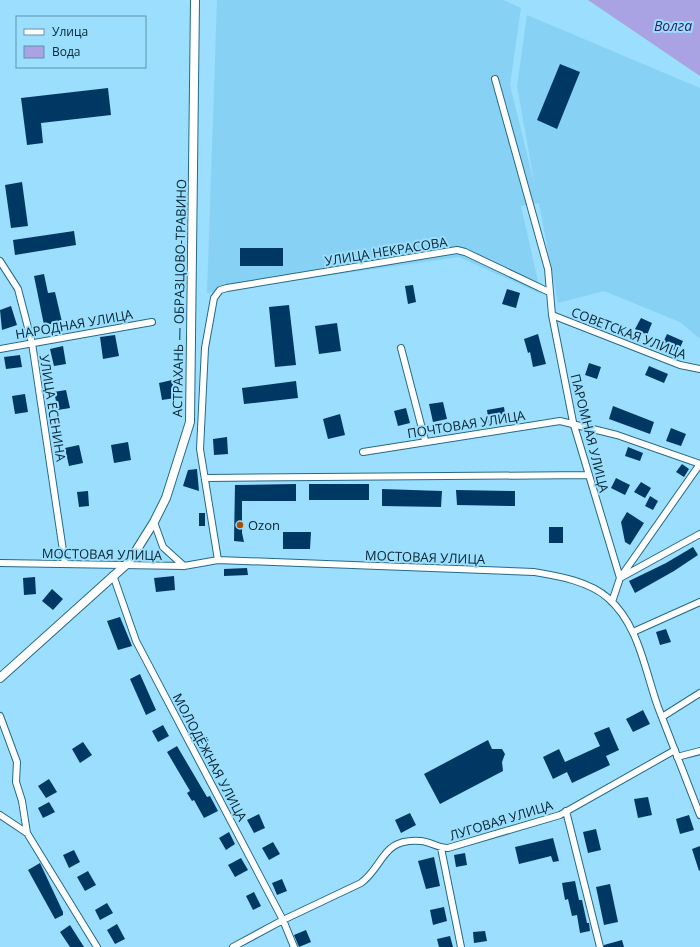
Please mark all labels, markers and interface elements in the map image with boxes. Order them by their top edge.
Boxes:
legend [16,16,146,68]
water label: Волга [654,16,692,35]
text: Улица [52,23,88,40]
text: Вода [52,43,81,60]
street label: АСТРАХАНЬ — ОБРАЗЦОВО-ТРАВИНО [168,179,190,417]
street label: УЛИЦА НЕКРАСОВА [323,232,449,270]
street label: СОВЕТСКАЯ УЛИЦА [569,303,690,364]
street label: НАРОДНАЯ УЛИЦА [14,305,135,343]
street label: УЛИЦА ЕСЕНИНА [36,353,70,464]
street label: ПАРОМНАЯ УЛИЦА [567,372,614,495]
street label: ПОЧТОВАЯ УЛИЦА [406,406,527,442]
place label: Ozon [248,516,280,534]
marker: Ozon [235,520,245,530]
street label: МОСТОВАЯ УЛИЦА [42,544,163,564]
street label: МОСТОВАЯ УЛИЦА [365,546,486,568]
street label: МОЛОДЁЖНАЯ УЛИЦА [169,690,252,825]
street label: ЛУГОВАЯ УЛИЦА [447,796,556,844]

